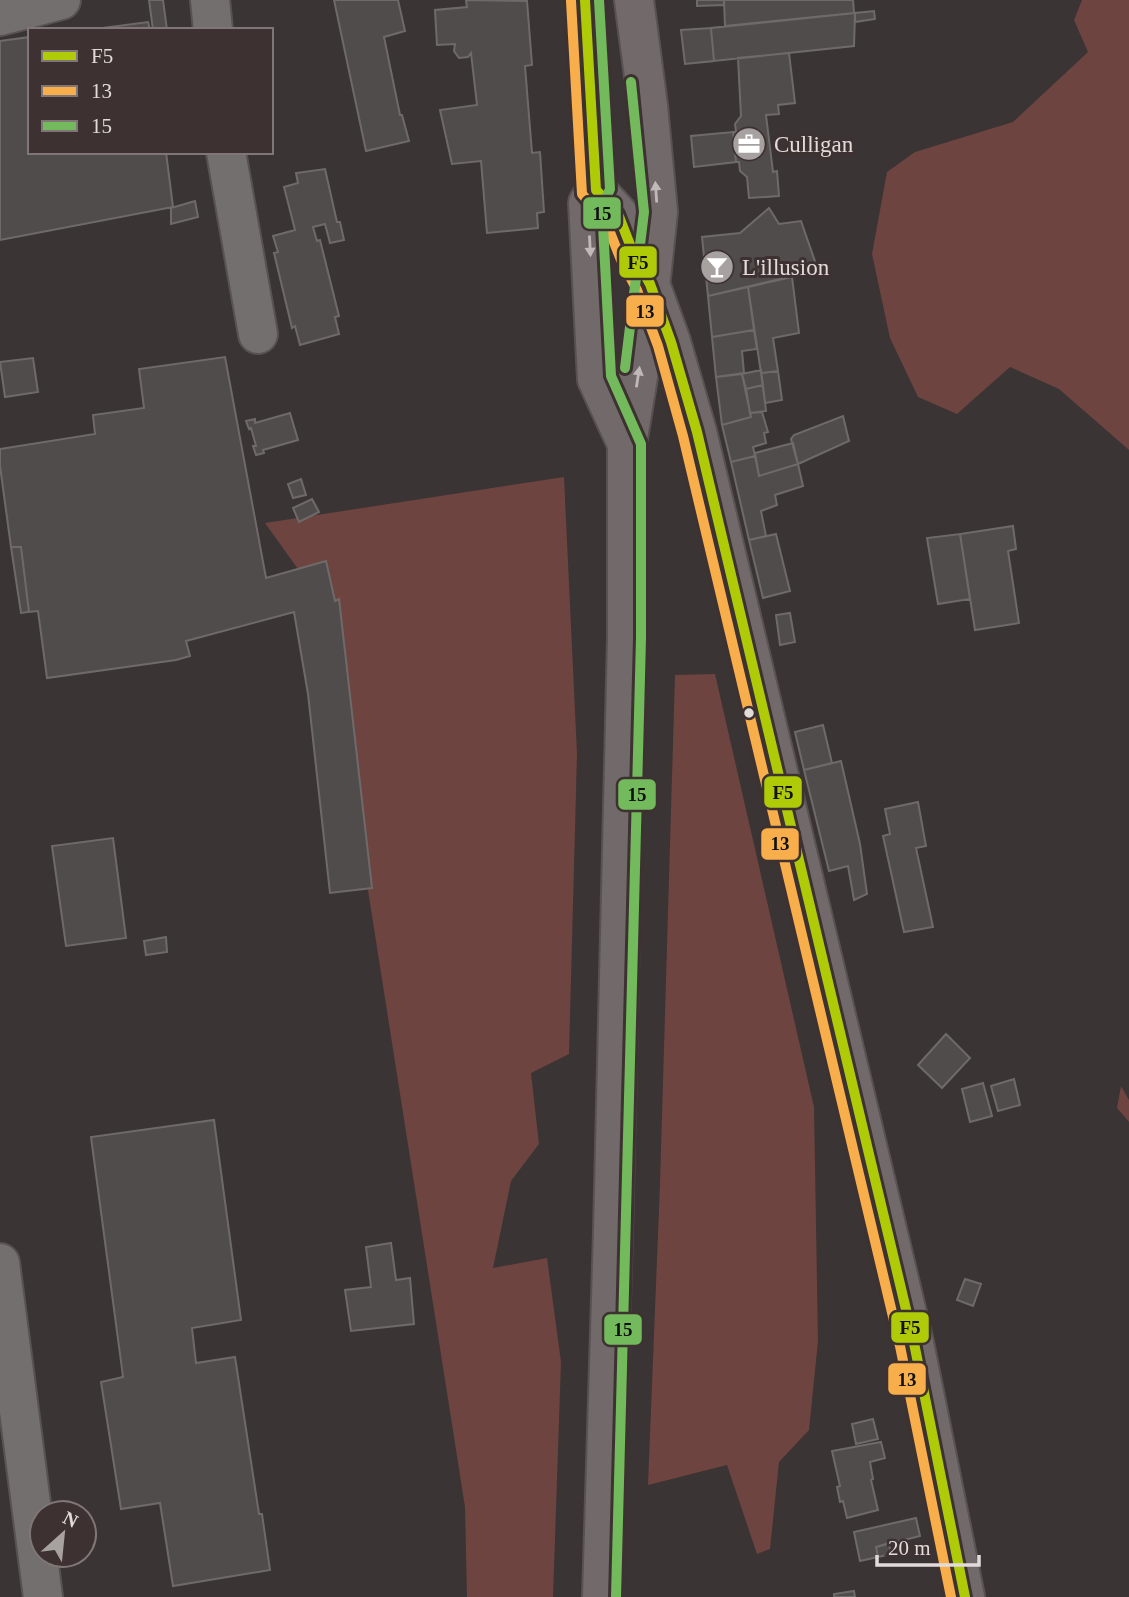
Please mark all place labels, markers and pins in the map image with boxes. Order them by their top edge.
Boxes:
office icon: Culligan [730,125,768,163]
place label: Culligan [774,132,854,157]
bar icon: L'illusion [698,248,736,286]
place label: L'illusion [742,255,830,280]
unlabelled marker [742,706,756,720]

